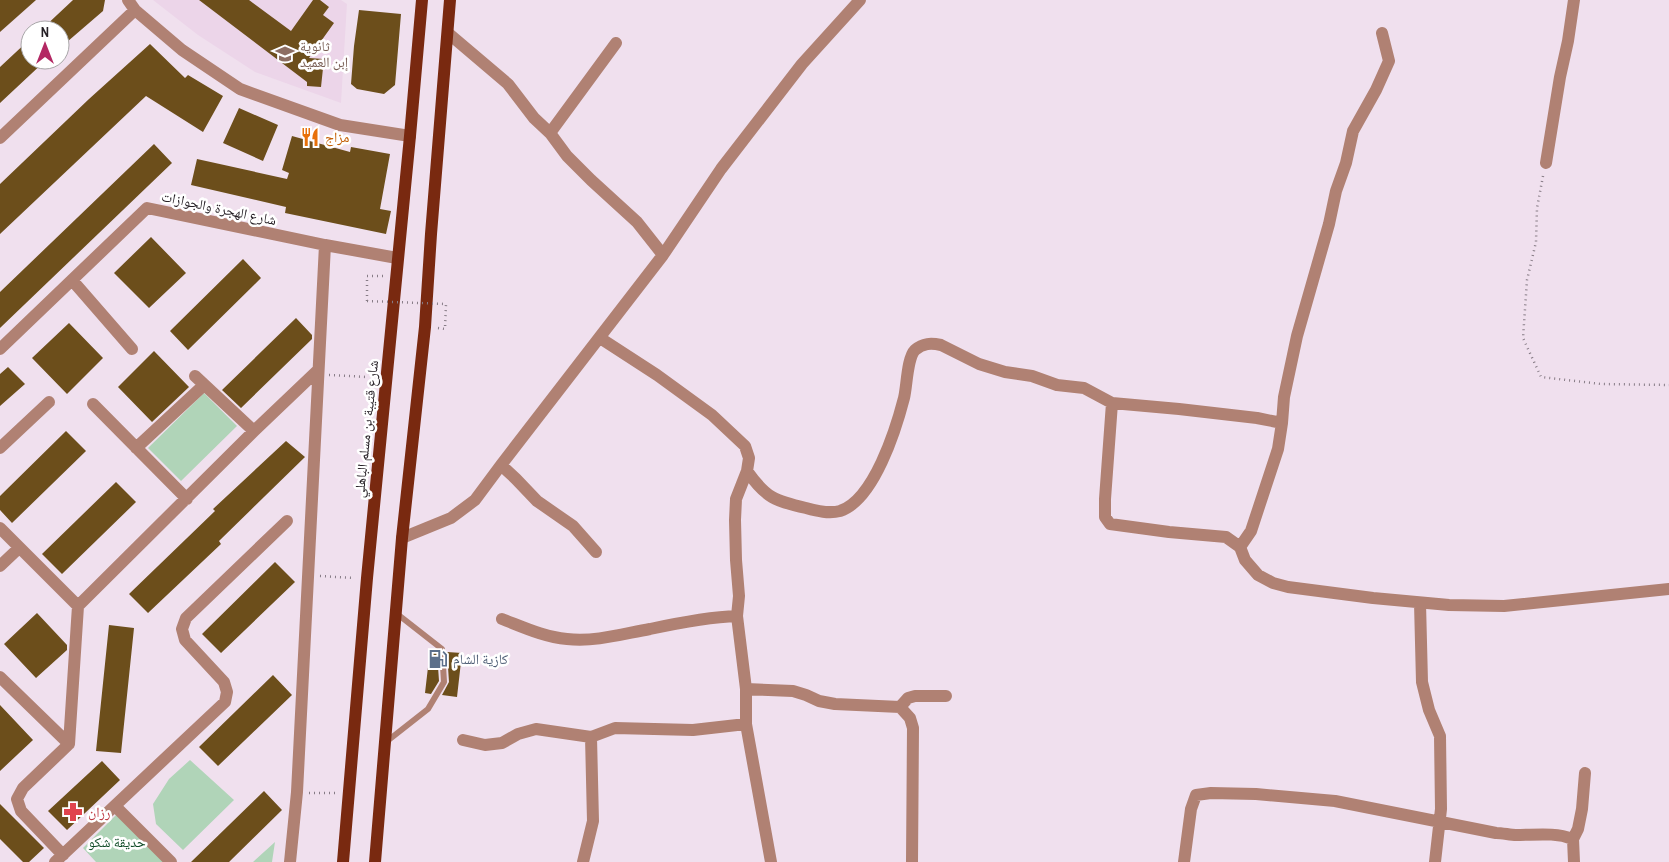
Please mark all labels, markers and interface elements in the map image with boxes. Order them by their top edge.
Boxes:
north arrow [20,20,70,70]
text: N [41,23,49,41]
place label: ثانوية إبن العميد [300,37,348,72]
school or university icon: ثانوية إبن العميد [274,43,296,65]
restaurant icon: مزاج [299,126,321,148]
place label: مزاج [325,128,349,147]
street label: شارع الهجرة والجوازات [160,187,278,230]
street label: شارع قتيبة بن مسلم الباهلي [350,359,385,499]
fuel station icon: كازية الشام [427,648,449,670]
place label: كازية الشام [453,650,508,669]
pharmacy icon: رزان [62,801,84,823]
place label: رزان [88,803,110,821]
park label: حديقة شكو [88,833,146,851]

